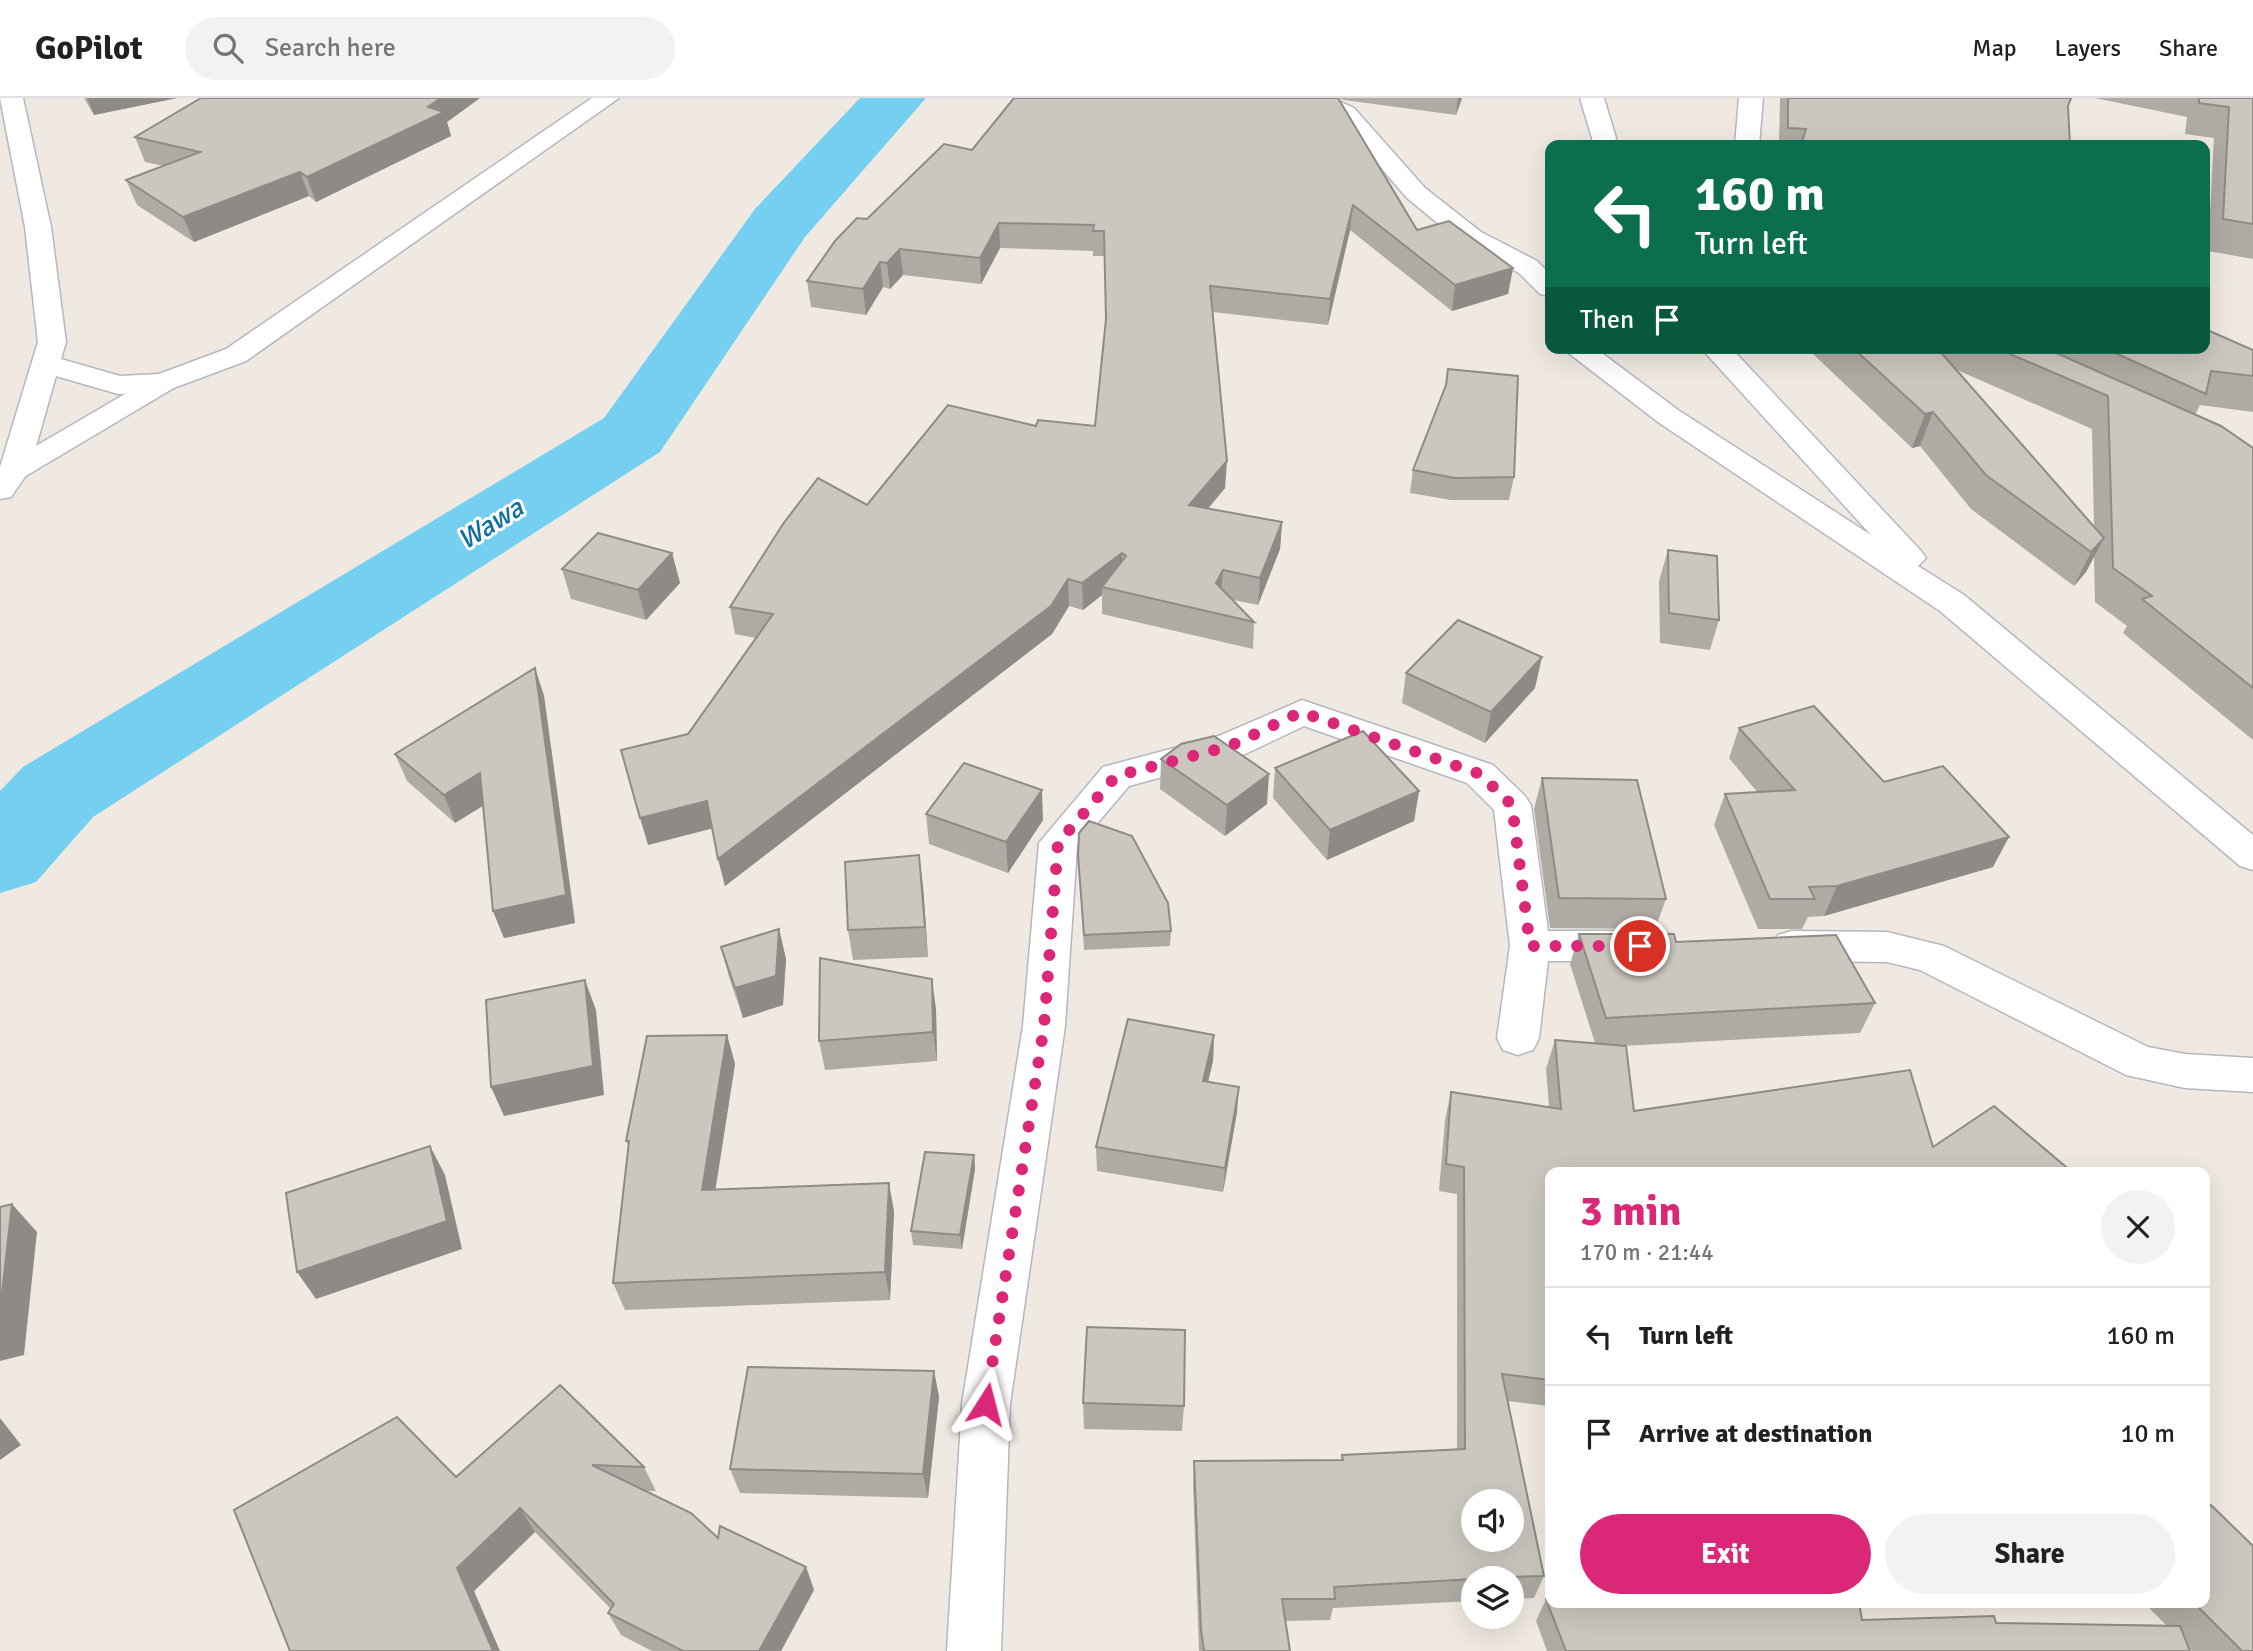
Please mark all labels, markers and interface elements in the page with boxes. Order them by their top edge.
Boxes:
search box [185,17,675,80]
text: GoPilot [35,28,143,69]
icon: search [209,29,247,67]
text: Search here [265,32,396,64]
text: Map [1972,33,2017,63]
text: Layers [2055,33,2121,63]
text: Share [2159,33,2218,63]
text: 160 m [1695,164,1825,224]
icon: left [1580,168,1671,259]
text: Turn left [1695,224,1808,263]
icon: arrive [1648,301,1686,339]
text: Then [1580,304,1634,336]
water label: Wawa [451,490,530,557]
pin [1610,916,1670,976]
icon: arrive [1621,927,1659,965]
text: 3 min [1580,1186,1681,1237]
button: close [2101,1190,2175,1264]
text: 170 m · 21:44 [1580,1238,1714,1267]
icon: left [1580,1317,1618,1355]
text: Turn left [1639,1320,1733,1352]
text: 160 m [2106,1320,2175,1352]
position arrow [949,1367,1023,1441]
icon: arrive [1580,1415,1618,1453]
text: Arrive at destination [1639,1418,1872,1450]
text: 10 m [2120,1418,2175,1450]
map controls [1461,1489,1524,1629]
button: sound [1461,1489,1524,1552]
button: Exit [1580,1514,1871,1594]
button: Share [1885,1514,2175,1594]
button: layers [1461,1566,1524,1629]

